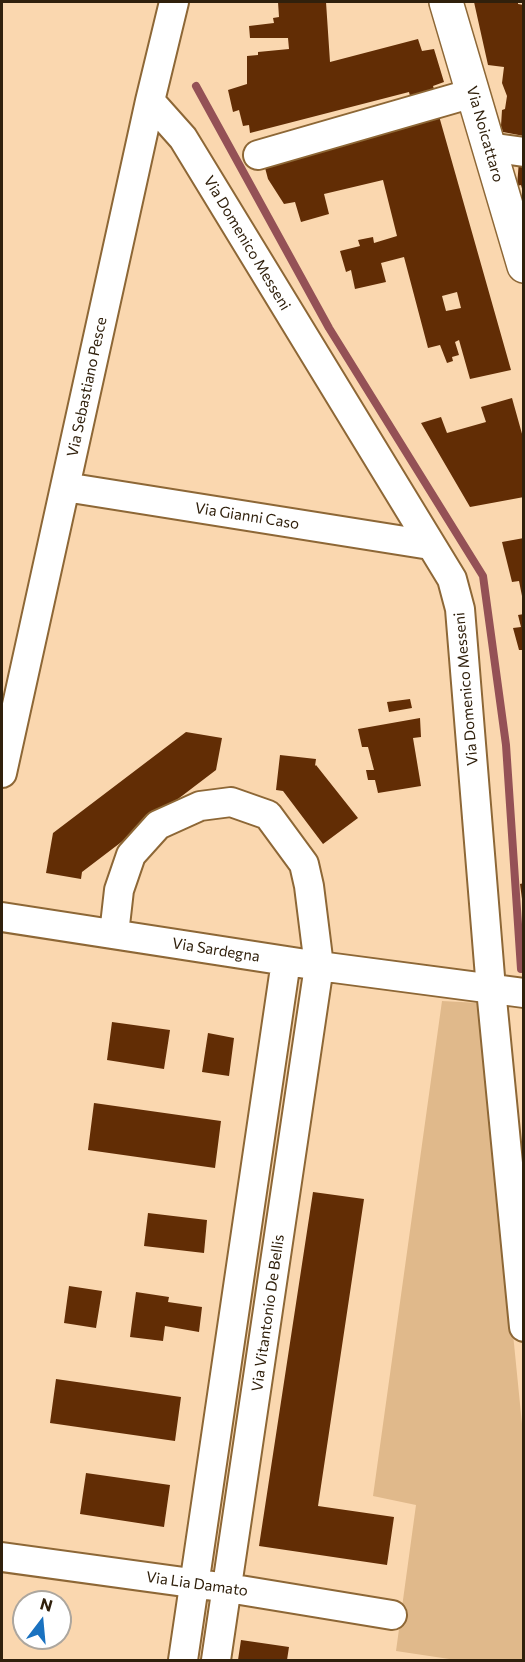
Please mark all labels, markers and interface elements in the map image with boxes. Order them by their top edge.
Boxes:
street label: Via Noicattaro [463,84,507,184]
street label: Via Domenico Messeni [200,172,294,314]
street label: Via Sebastiano Pesce [63,315,111,459]
street label: Via Gianni Caso [194,499,300,533]
street label: Via Domenico Messeni [450,612,482,766]
street label: Via Sardegna [171,934,261,966]
street label: Via Vitantonio De Bellis [248,1233,288,1393]
street label: Via Lia Damato [145,1568,249,1600]
north arrow [12,1590,72,1650]
text: N [38,1593,55,1615]

